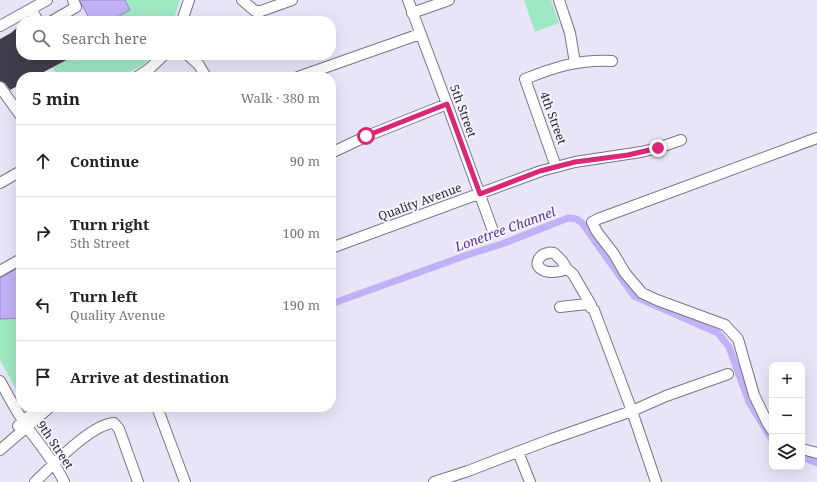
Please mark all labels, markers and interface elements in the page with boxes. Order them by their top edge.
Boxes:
search box [16,16,336,60]
icon: search [30,27,52,49]
text: Search here [62,28,147,48]
street label: 5th Street [446,82,481,140]
text: 5 min [32,87,80,110]
text: Walk · 380 m [241,89,320,107]
street label: 4th Street [536,89,571,147]
route start [357,127,375,145]
route end [649,139,667,157]
icon: ahead [32,150,54,172]
text: Continue [70,151,139,171]
text: 90 m [290,152,320,170]
street label: Quality Avenue [376,179,464,225]
water label: Lonetree Channel [451,202,558,256]
text: Turn right [70,214,149,234]
icon: right [32,222,54,244]
text: 100 m [283,224,320,242]
text: 5th Street [70,234,130,252]
text: Turn left [70,286,138,306]
icon: left [32,294,54,316]
text: 190 m [283,296,320,314]
text: Quality Avenue [70,306,165,324]
map controls [769,362,805,470]
button: + [769,362,805,398]
icon: arrive [32,366,54,388]
text: Arrive at destination [70,367,229,387]
button: − [769,398,805,434]
street label: 9th Street [33,417,78,472]
button: layers [769,434,805,470]

